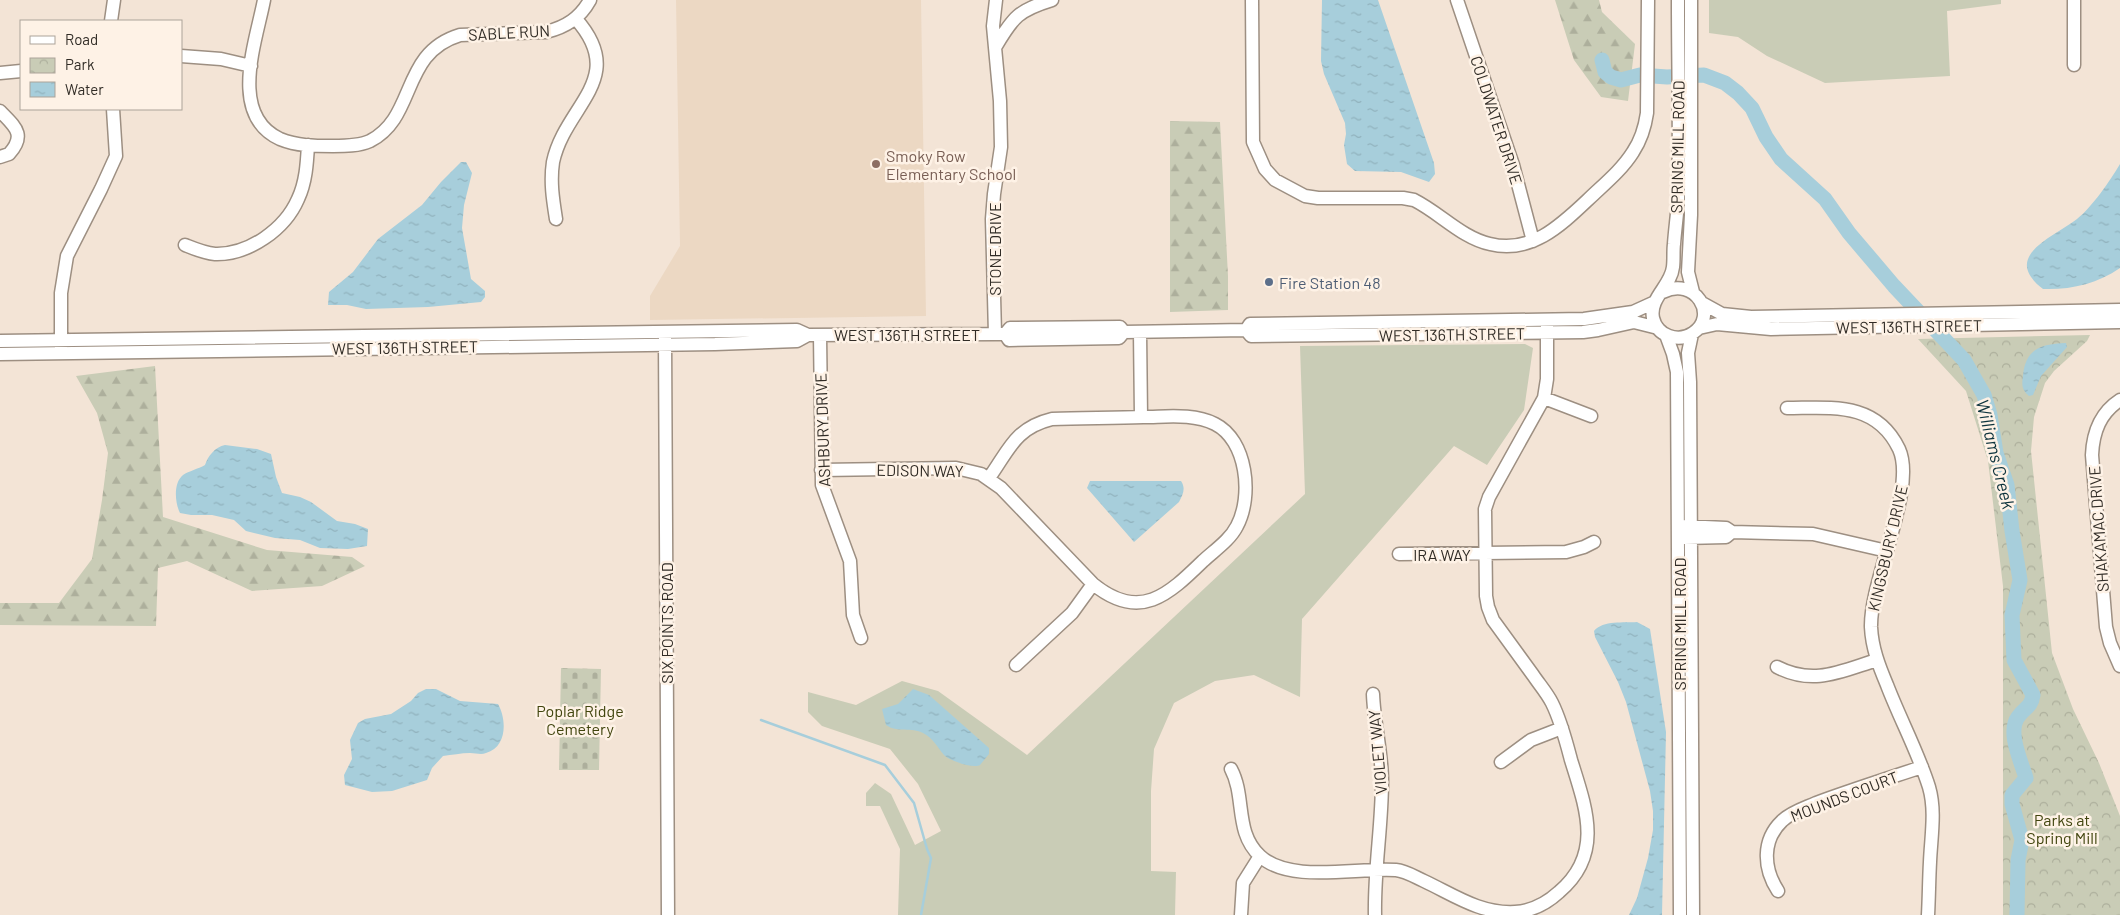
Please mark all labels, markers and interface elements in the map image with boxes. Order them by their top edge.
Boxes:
legend [20,20,182,110]
street label: SABLE RUN [468,20,550,44]
text: Road [65,30,98,48]
street label: COLDWATER DRIVE [1467,53,1527,187]
text: Park [65,55,95,73]
text: Water [65,80,104,98]
street label: SPRING MILL ROAD [1666,80,1688,214]
place label: Smoky Row Elementary School [886,146,1016,183]
marker: Smoky Row Elementary School [870,158,882,170]
street label: STONE DRIVE [985,202,1004,296]
place label: Fire Station 48 [1279,273,1381,292]
marker: Fire Station 48 [1263,276,1275,288]
street label: WEST 136TH STREET [1836,315,1982,337]
street label: WEST 136TH STREET [1379,323,1525,345]
street label: WEST 136TH STREET [834,325,980,344]
street label: WEST 136TH STREET [332,336,478,358]
street label: ASHBURY DRIVE [811,373,833,487]
water label: Williams Creek [1972,397,2020,511]
street label: EDISON WAY [876,460,964,480]
street label: SHAKAMAC DRIVE [2084,465,2112,593]
street label: KINGSBURY DRIVE [1863,483,1911,613]
street label: IRA WAY [1413,545,1471,564]
street label: SPRING MILL ROAD [1670,558,1689,690]
street label: SIX POINTS ROAD [657,562,676,684]
park label: Poplar Ridge Cemetery [536,701,624,738]
street label: VIOLET WAY [1364,709,1390,795]
street label: MOUNDS COURT [1788,767,1900,825]
park label: Parks at Spring Mill [2026,810,2098,847]

